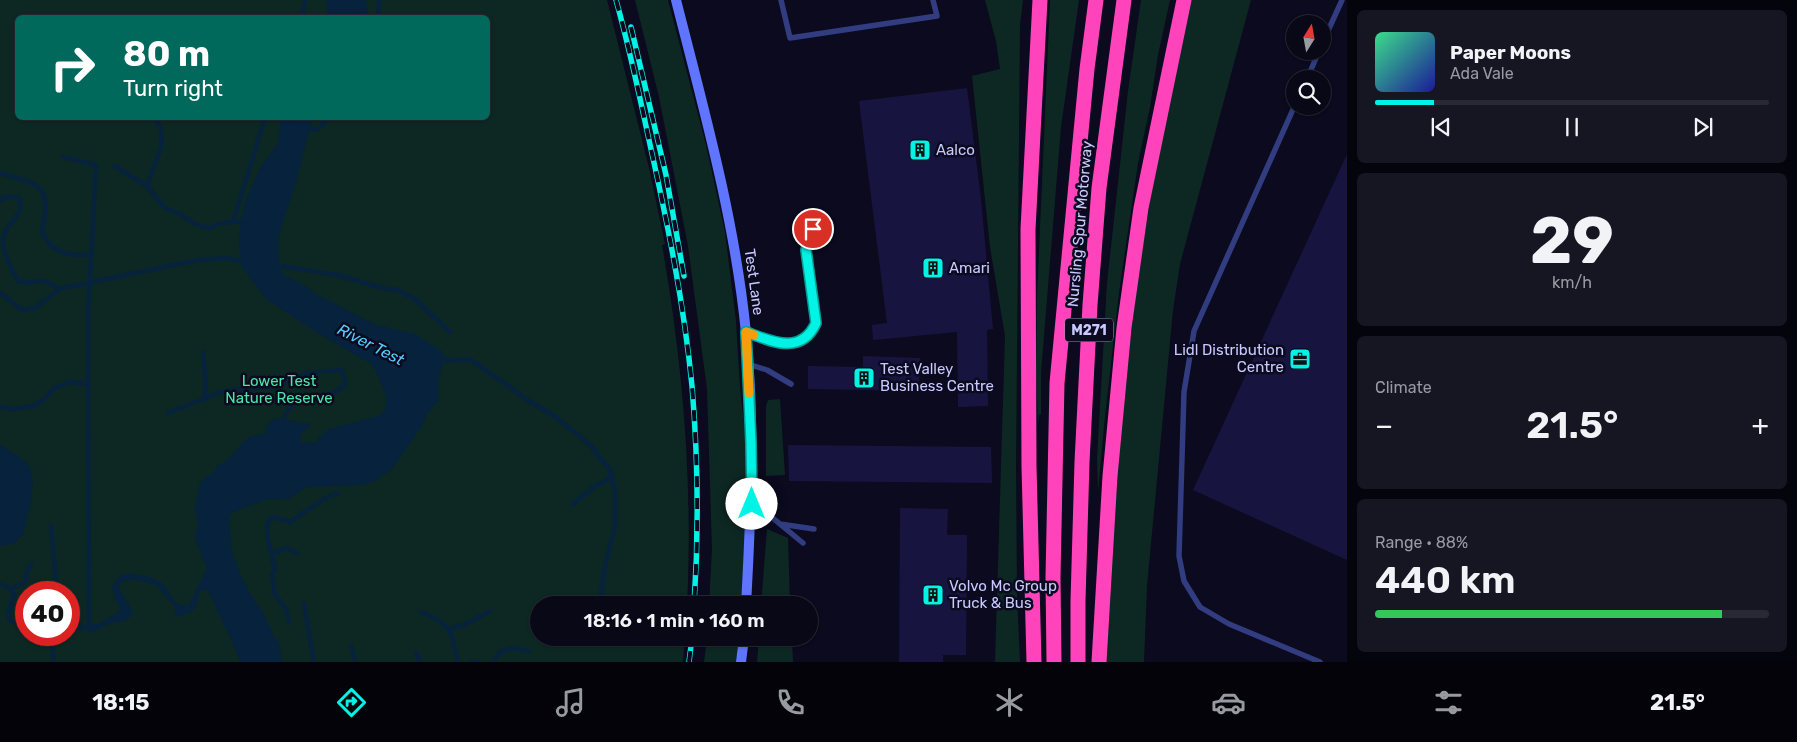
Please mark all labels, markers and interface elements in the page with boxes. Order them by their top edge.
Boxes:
north arrow [1286,15,1331,60]
map controls [1286,15,1331,115]
text: 80 m [123,33,210,75]
icon: right [40,35,105,100]
text: Paper Moons [1450,41,1571,64]
text: Ada Vale [1450,64,1514,83]
button: search [1286,70,1331,115]
text: Turn right [123,75,223,102]
icon: previous [1427,113,1455,141]
icon: pause [1558,113,1586,141]
icon: next [1689,113,1717,141]
building icon: Aalco [908,138,932,162]
street label: Nursling Spur Motorway [1064,140,1096,308]
place label: Aalco [936,141,975,159]
text: 29 [1530,202,1614,279]
pin [792,208,834,250]
icon: arrive [799,215,827,243]
street label: Test Lane [740,248,768,316]
building icon: Amari [921,256,945,280]
place label: Amari [949,259,990,277]
text: km/h [1552,273,1592,292]
road number: M271 [1065,318,1113,342]
water label: River Test [334,320,408,370]
place label: Lidl Distribution Centre [1174,341,1284,376]
office icon: Lidl Distribution Centre [1288,347,1312,371]
place label: Test Valley Business Centre [880,360,994,395]
building icon: Test Valley Business Centre [852,366,876,390]
park label: Lower Test Nature Reserve [225,372,333,407]
text: Climate [1375,378,1432,397]
text: 21.5° [1526,402,1618,448]
text: − [1375,409,1393,442]
text: + [1752,409,1769,442]
position arrow [725,477,777,529]
text: Range · 88% [1375,533,1468,552]
text: 440 km [1375,557,1516,603]
place label: Volvo Mc Group Truck & Bus [949,577,1057,612]
speed limit sign: 40 [15,581,80,646]
building icon: Volvo Mc Group Truck & Bus [921,583,945,607]
text: 18:16 · 1 min · 160 m [584,609,764,632]
icon: directions [334,685,369,720]
icon: music [553,685,588,720]
icon: phone [773,685,808,720]
icon: climate [992,685,1027,720]
icon: car [1211,685,1246,720]
icon: filters [1431,685,1466,720]
text: 18:15 [92,689,150,716]
text: 21.5° [1650,689,1705,716]

